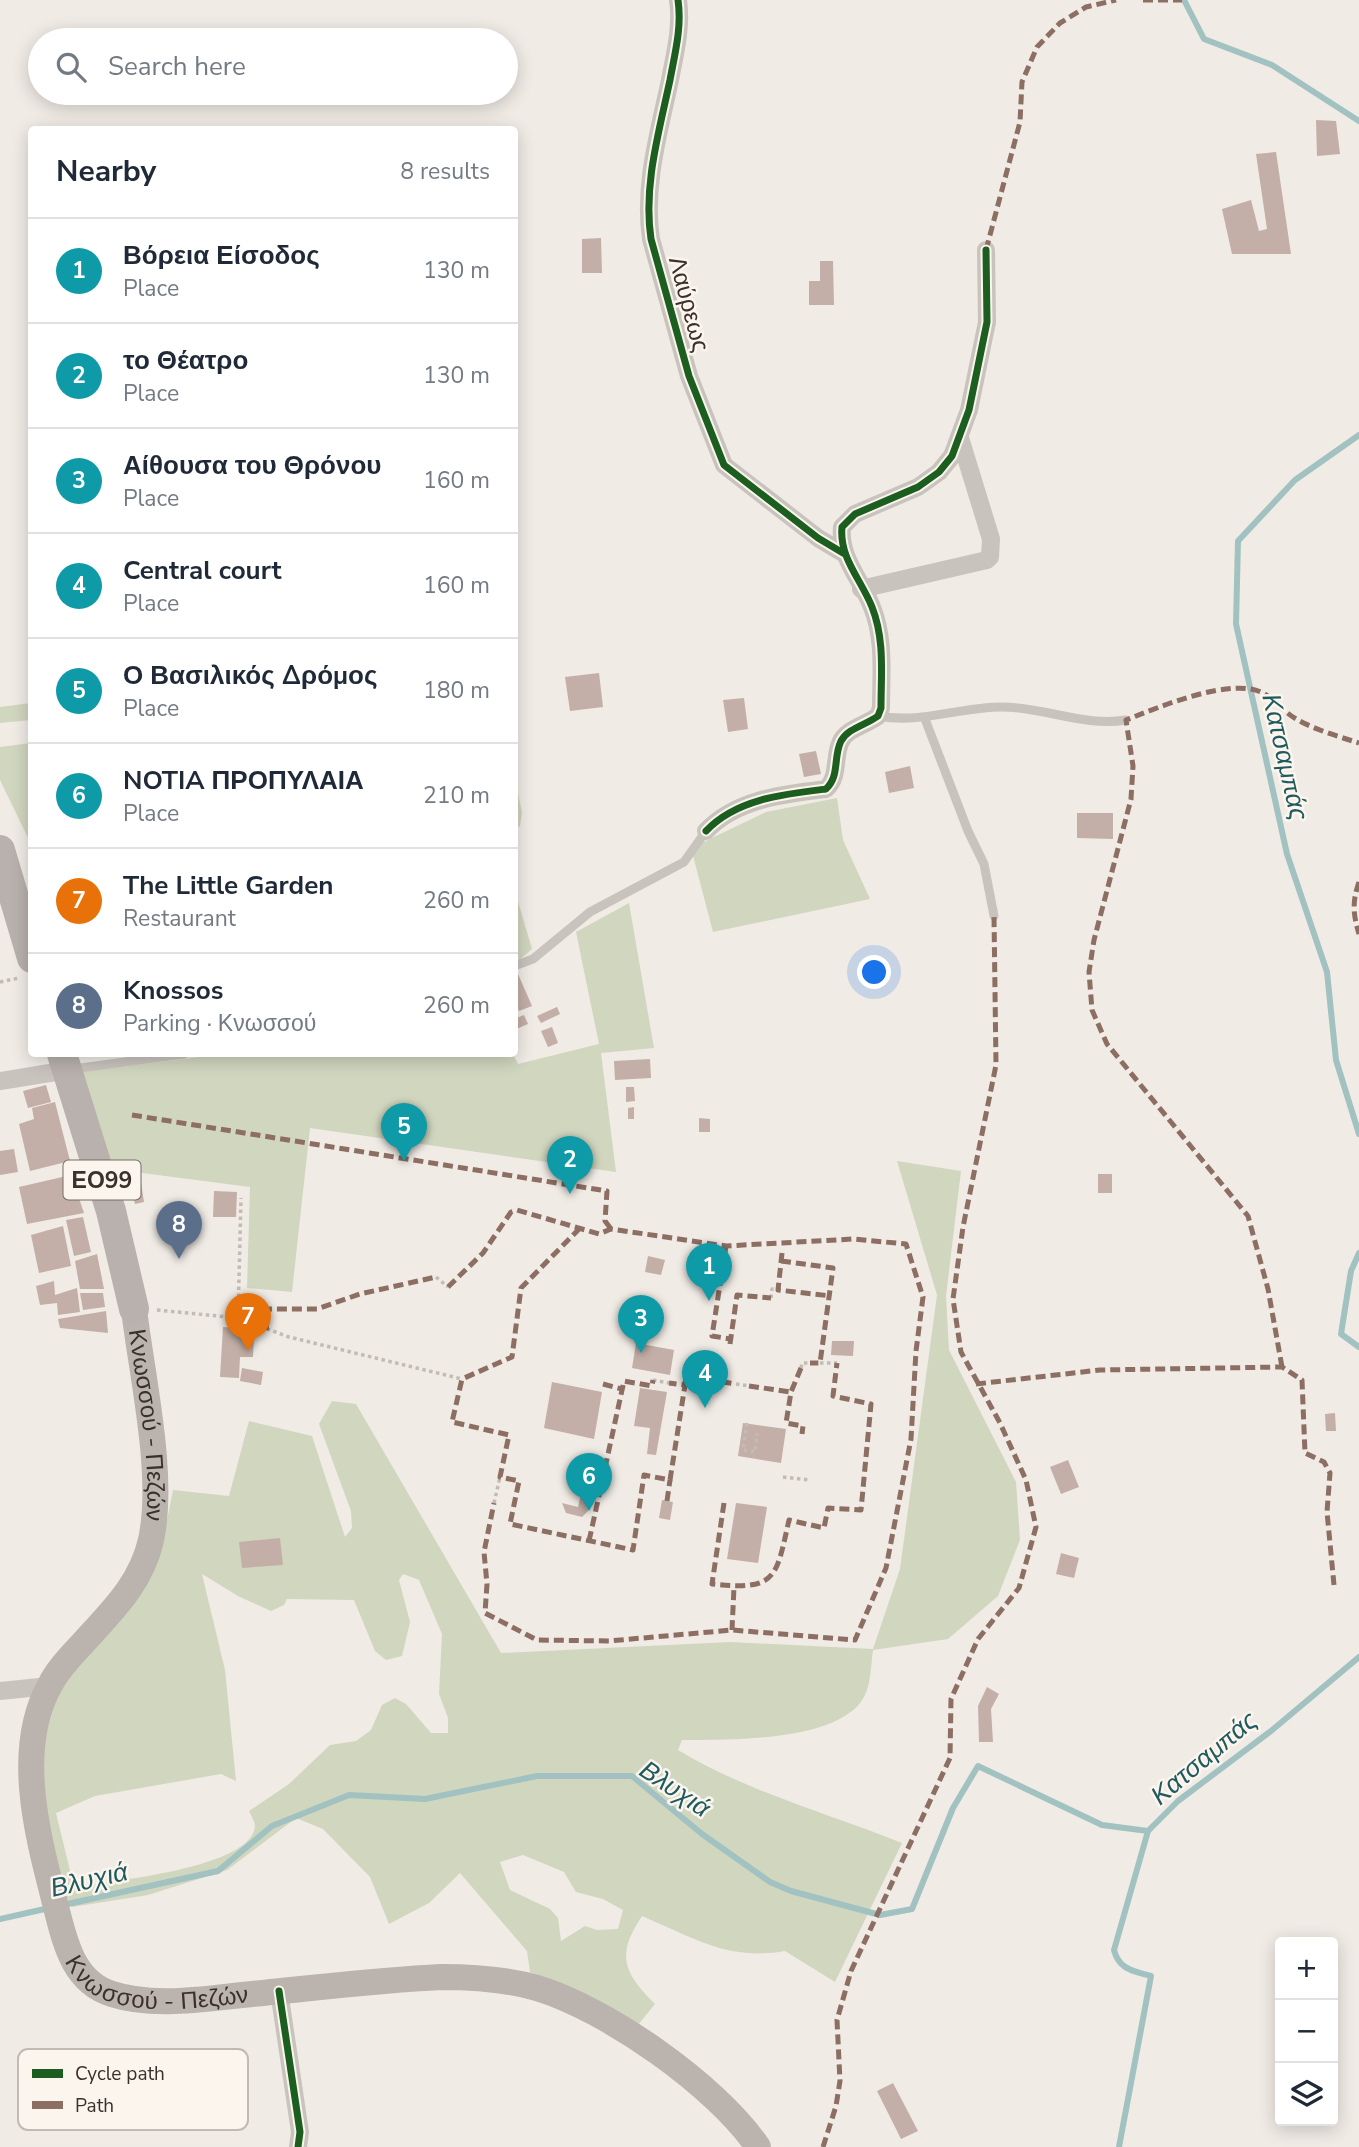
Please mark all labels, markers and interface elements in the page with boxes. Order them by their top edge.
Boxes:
search box [28,28,518,105]
icon: search [52,48,90,86]
text: Search here [108,49,246,84]
text: Nearby [56,151,156,192]
text: 8 results [400,156,490,187]
text: Βόρεια Είσοδος [123,238,320,273]
street label: Λαύρεως [661,253,717,355]
text: 1 [72,255,86,286]
text: 130 m [423,255,490,286]
text: Place [123,273,179,304]
text: το Θέατρο [123,343,248,378]
text: 2 [72,360,86,391]
text: 130 m [423,360,490,391]
text: Place [123,378,179,409]
text: Αίθουσα του Θρόνου [123,448,381,483]
text: 3 [72,465,86,496]
text: 160 m [423,465,490,496]
text: Place [123,483,179,514]
text: Central court [123,553,282,588]
text: 4 [72,570,86,601]
text: 160 m [423,570,490,601]
text: Place [123,588,179,619]
text: Ο Βασιλικός Δρόμος [123,658,378,693]
text: 5 [72,675,86,706]
text: 180 m [423,675,490,706]
water label: Κατσαμπάς [1253,690,1317,824]
text: Place [123,693,179,724]
text: NOTIA ΠΡΟΠΥΛΑΙΑ [123,763,364,798]
text: 6 [72,780,86,811]
text: 210 m [423,780,490,811]
text: Place [123,798,179,829]
text: The Little Garden [123,868,333,903]
text: 7 [72,885,86,916]
text: 260 m [423,885,490,916]
text: Restaurant [123,903,236,934]
your location [857,955,891,989]
text: Knossos [123,973,224,1008]
text: 8 [72,990,86,1021]
text: 260 m [423,990,490,1021]
text: Parking · Κνωσσού [123,1008,316,1039]
pin: 5 [381,1103,427,1161]
pin: 2 [547,1136,593,1194]
road number: ΕΟ99 [64,1161,140,1200]
pin: 8 [156,1201,202,1259]
pin: 1 [686,1243,732,1301]
pin: 7 [225,1293,271,1351]
pin: 3 [618,1295,664,1353]
street label: Κνωσσού - Πεζών [121,1327,172,1522]
pin: 4 [682,1350,728,1408]
pin: 6 [566,1453,612,1511]
water label: Κατσαμπάς [1143,1703,1265,1813]
water label: Βλυχιά [633,1753,718,1826]
water label: Βλυχιά [47,1854,132,1906]
map controls [1275,1937,1338,2126]
button: + [1275,1937,1338,2000]
street label: Κνωσσού - Πεζών [58,1949,250,2017]
button: − [1275,2000,1338,2063]
legend [18,2049,248,2130]
text: Cycle path [75,2061,165,2087]
button: layers [1275,2063,1338,2126]
text: Path [75,2093,114,2119]

